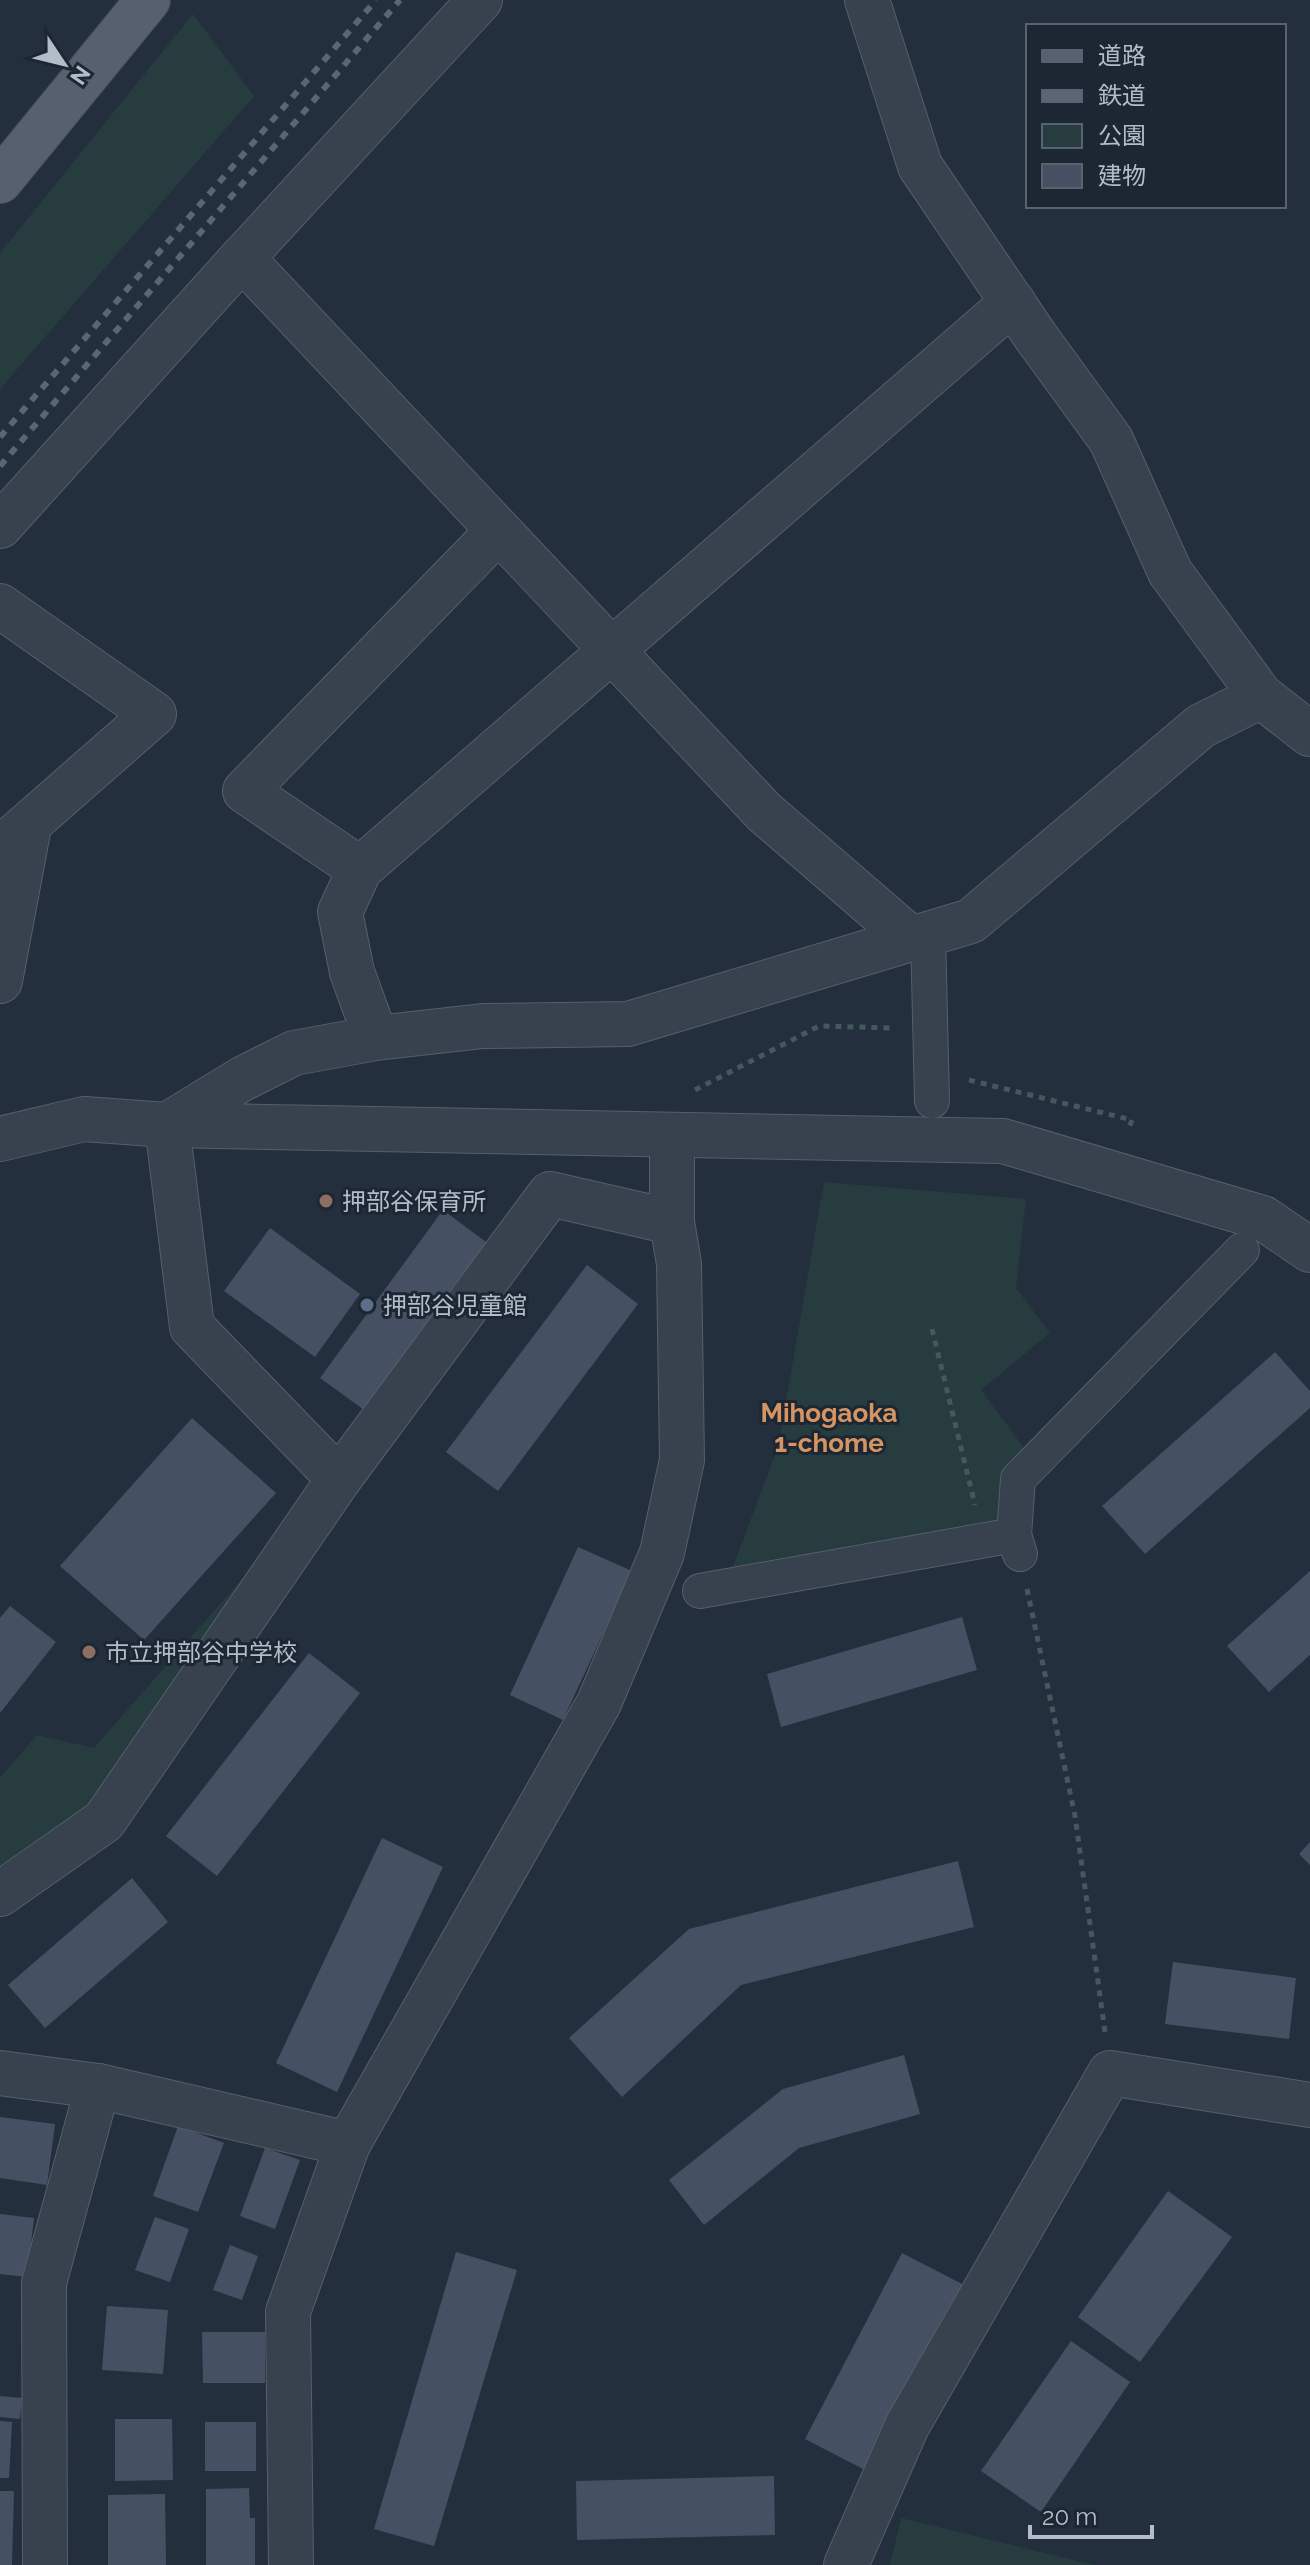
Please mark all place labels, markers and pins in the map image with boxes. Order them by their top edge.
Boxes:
place label: 押部谷保育所 [342,1187,486,1216]
marker: 押部谷保育所 [317,1192,335,1210]
place label: 押部谷児童館 [383,1291,527,1320]
marker: 押部谷児童館 [358,1296,376,1314]
place label: 市立押部谷中学校 [105,1638,297,1667]
marker: 市立押部谷中学校 [80,1643,98,1661]

